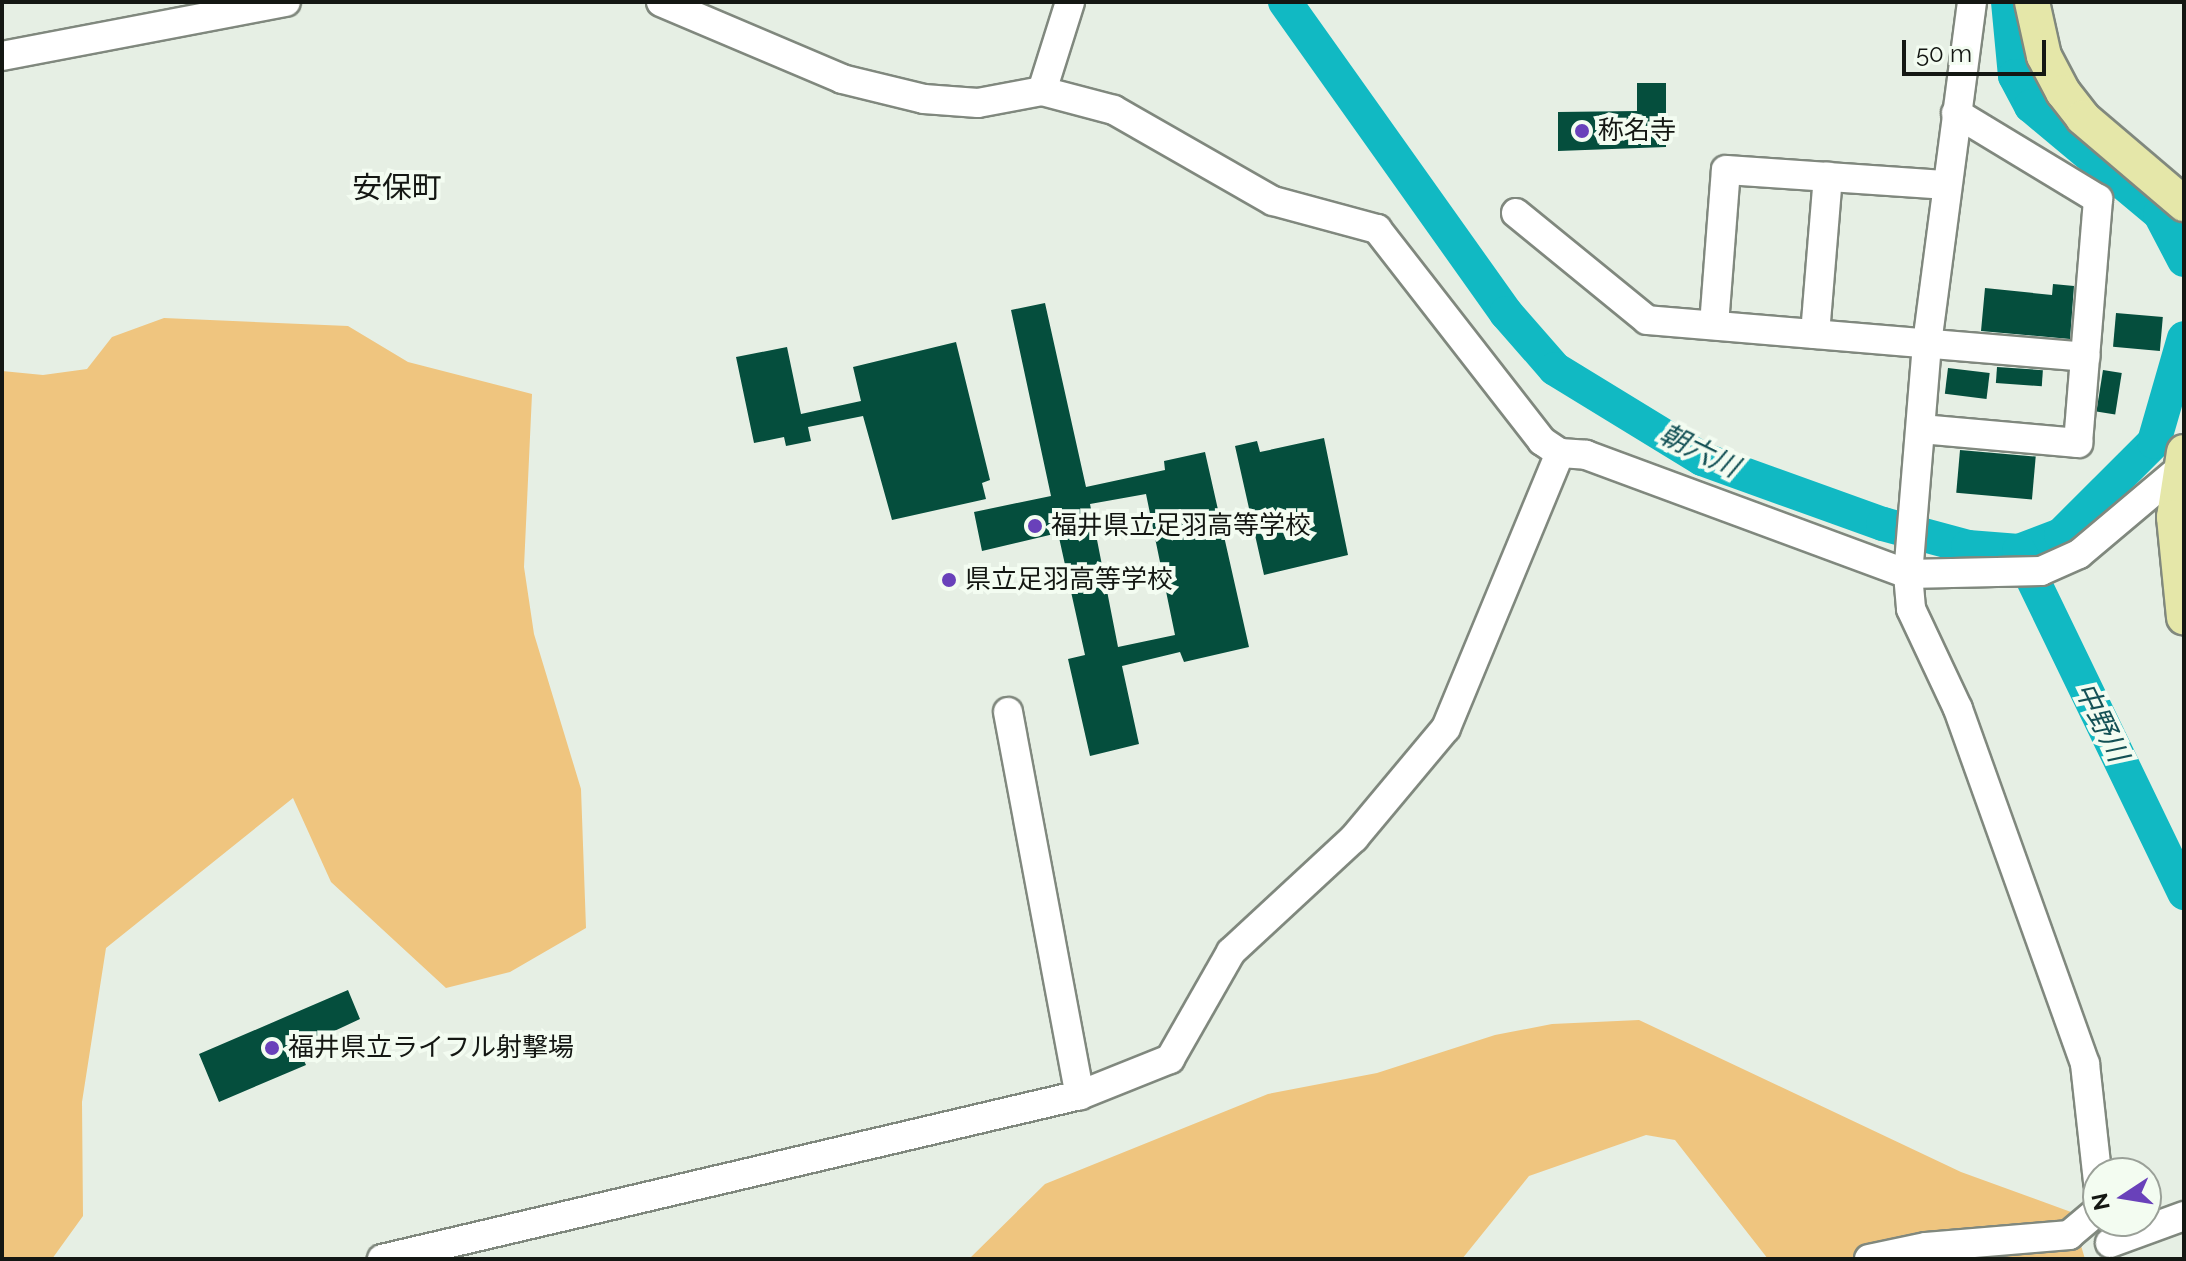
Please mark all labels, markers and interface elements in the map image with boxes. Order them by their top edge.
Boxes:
scale bar [1906,24,2050,74]
text: 50 m [1916,39,1972,68]
place label: 称名寺 [1598,115,1676,147]
marker: 称名寺 [1573,122,1591,140]
district label: 安保町 [352,170,442,206]
water label: 朝六川 [1654,417,1744,485]
place label: 福井県立足羽高等学校 [1051,510,1311,542]
marker: 福井県立足羽高等学校 [1026,517,1044,535]
place label: 県立足羽高等学校 [965,564,1173,596]
marker: 県立足羽高等学校 [940,571,958,589]
water label: 中野川 [2067,677,2135,767]
place label: 福井県立ライフル射撃場 [288,1032,574,1064]
marker: 福井県立ライフル射撃場 [263,1039,281,1057]
north arrow [2082,1157,2162,1237]
text: N [2086,1191,2115,1212]

